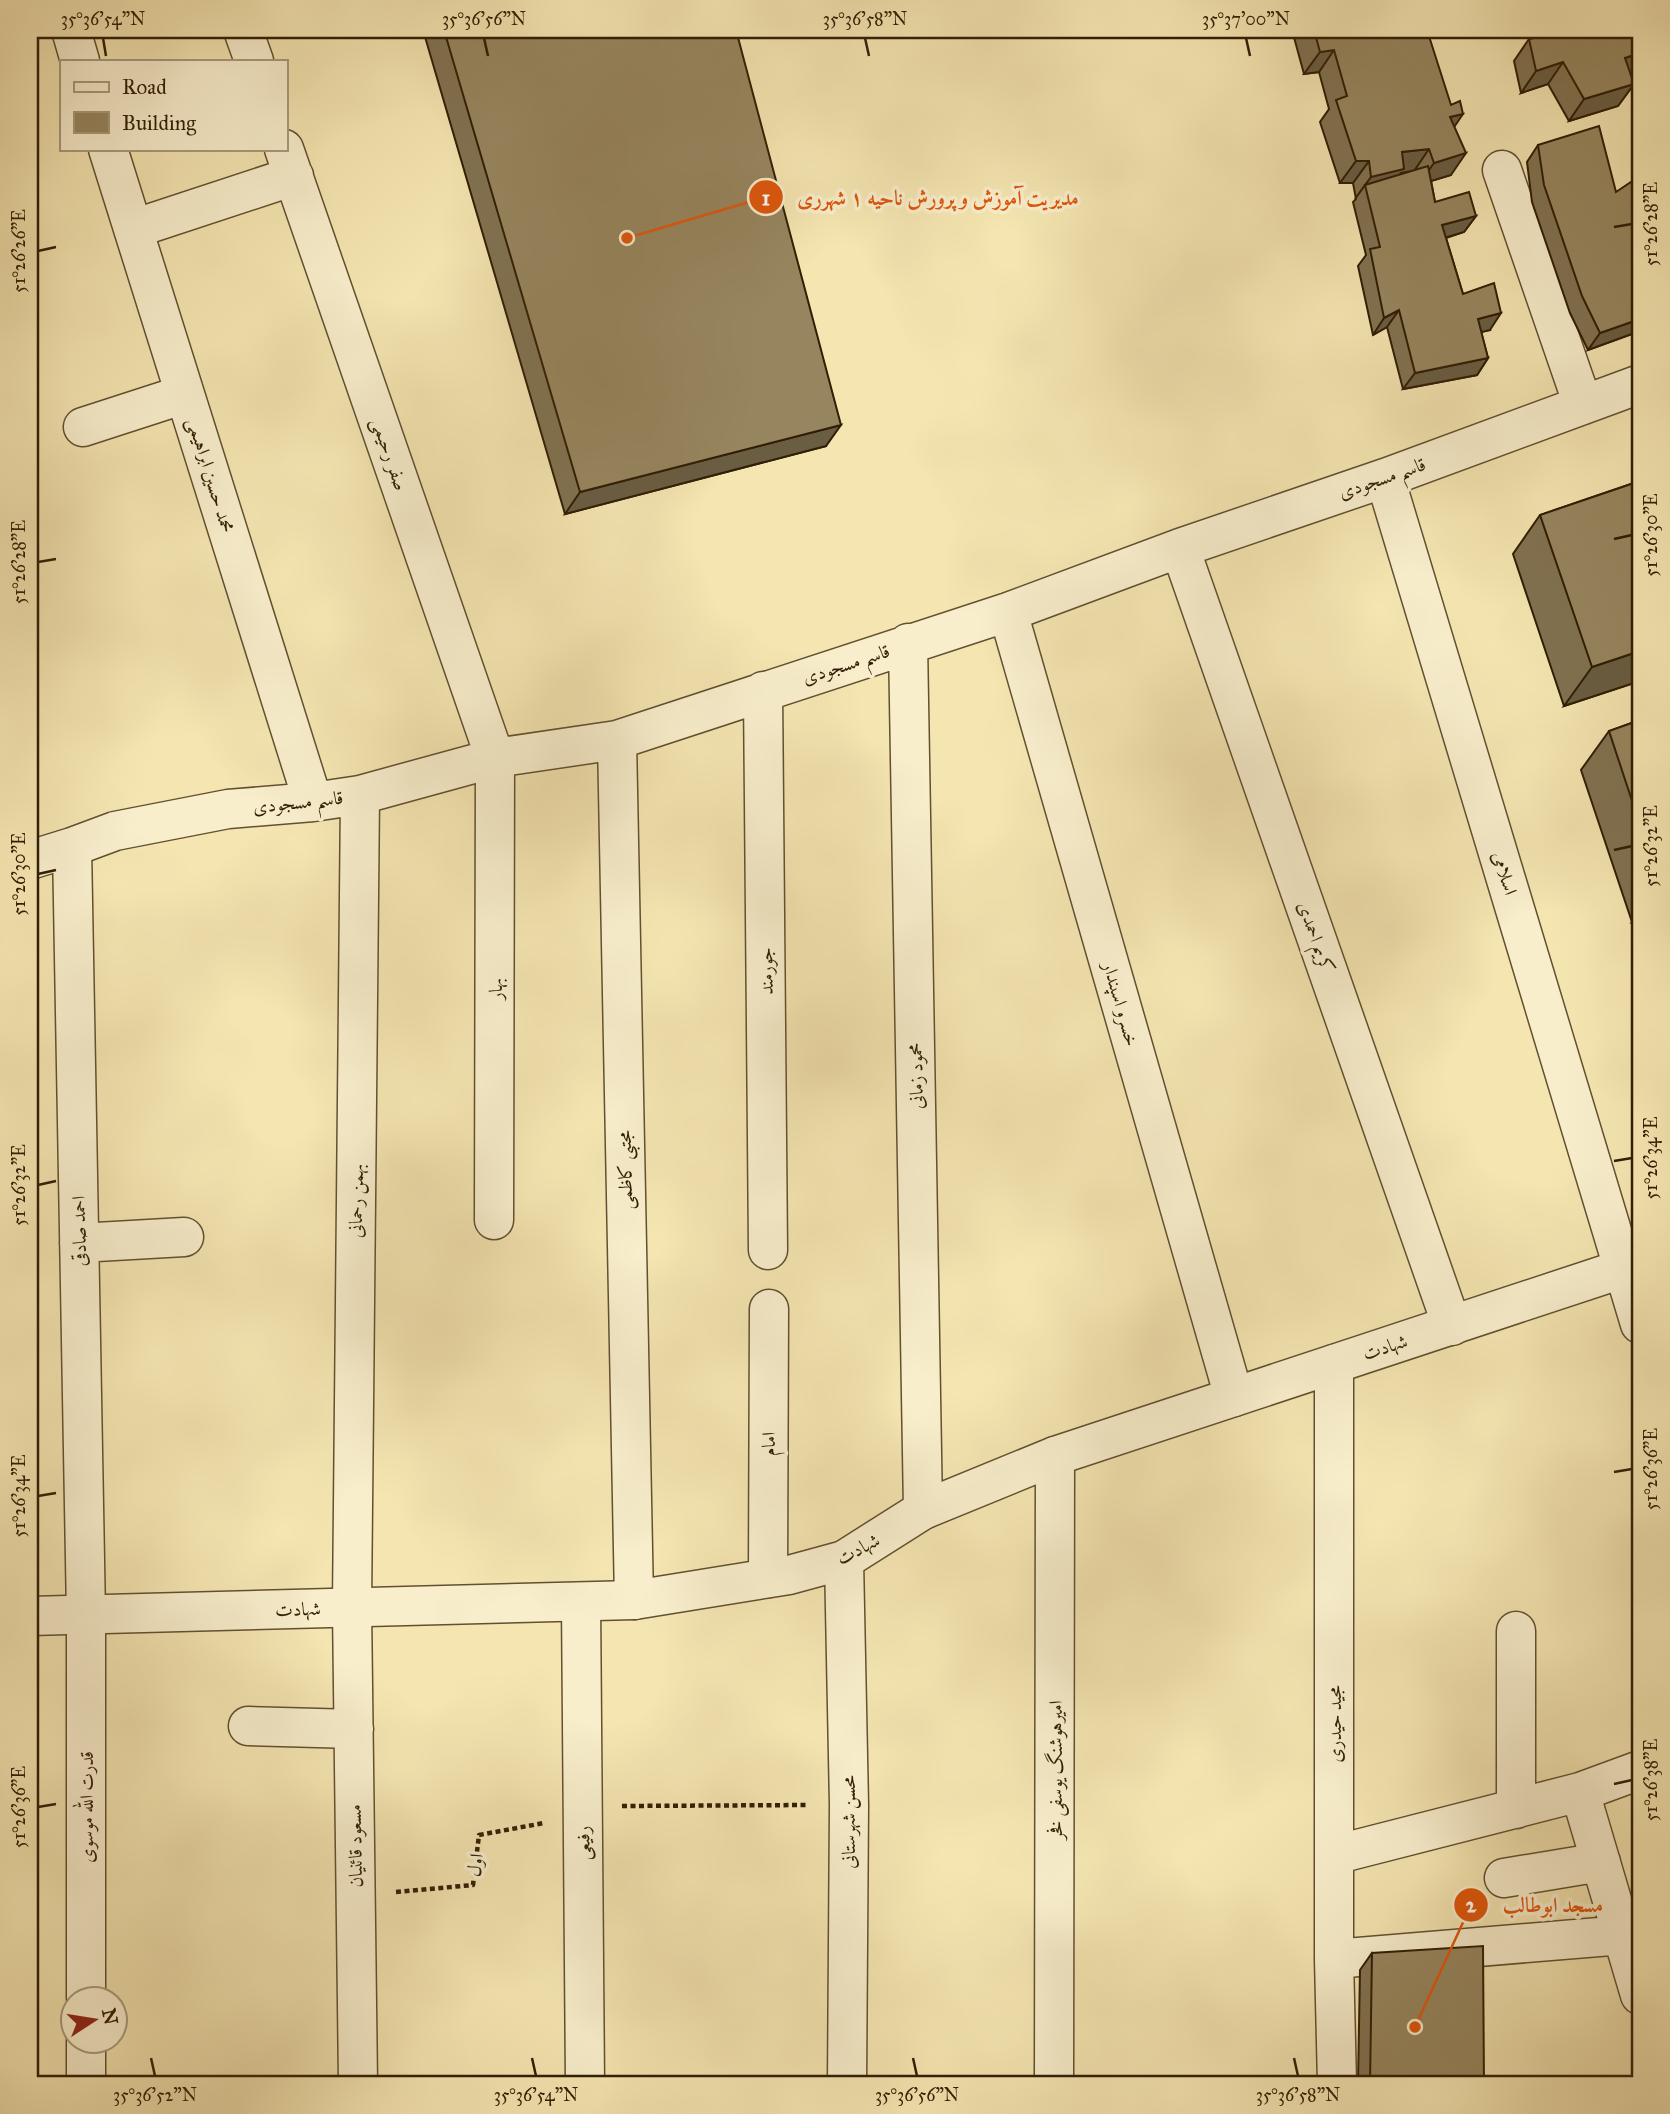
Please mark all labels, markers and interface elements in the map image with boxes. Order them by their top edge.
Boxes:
text: 35°36'54"N [61,8,145,30]
text: 35°36'56"N [442,8,526,30]
text: 35°36'58"N [823,8,907,30]
text: 35°37'00"N [1202,8,1290,30]
legend [60,60,287,150]
text: Road [122,74,167,100]
text: Building [122,110,196,136]
callout: مدیریت آموزش و پرورش ناحیه ۱ شهرری [748,176,1093,218]
text: 51°26'28"E [1640,182,1662,266]
text: 1 [762,185,770,211]
text: مدیریت آموزش و پرورش ناحیه ۱ شهرری [797,185,1079,212]
text: 51°26'26"E [8,209,30,293]
street label: صفر رحیمی [365,414,413,494]
street label: محمد حسین ابراهیمی [181,415,239,536]
street label: قاسم مسجودی [1335,452,1431,511]
text: 51°26'30"E [1640,493,1662,577]
text: 51°26'28"E [8,520,30,604]
street label: قاسم مسجودی [799,639,895,697]
street label: قاسم مسجودی [252,786,345,826]
text: 51°26'32"E [1640,805,1662,887]
text: 51°26'30"E [8,832,30,916]
street label: اسلامی [1488,848,1522,898]
street label: کریم احمدی [1288,898,1339,978]
street label: جورمند [754,947,779,995]
street label: خسرو اسپندار [1096,957,1144,1049]
street label: بهار [484,978,508,1002]
street label: محمود زمانی [904,1042,929,1109]
text: 51°26'34"E [1640,1116,1662,1200]
street label: مجتبی کاظمی [613,1130,641,1210]
text: 51°26'32"E [8,1144,30,1226]
street label: بهمن رحمانی [344,1164,370,1238]
street label: احمد صادقی [67,1195,91,1267]
street label: شهادت [1360,1329,1411,1366]
text: 51°26'36"E [1640,1428,1662,1510]
street label: امام [757,1432,785,1456]
text: 51°26'34"E [8,1454,30,1538]
street label: شهادت [832,1528,884,1571]
street label: شهادت [275,1597,321,1622]
street label: مجید حیدری [1323,1685,1346,1763]
street label: امیرهوشنگ یوسفی فخر [1043,1700,1069,1842]
text: 51°26'38"E [1640,1739,1662,1821]
street label: قدرت الله موسوی [72,1751,99,1863]
text: 51°26'36"E [8,1766,30,1848]
street label: محسن شهرستانی [837,1775,862,1869]
street label: مسعود قائنیان [343,1804,368,1888]
street label: رفیعی [571,1825,597,1860]
street label: اول [462,1852,488,1878]
callout: مسجد ابوطالب [1453,1884,1617,1926]
text: 2 [1466,1892,1477,1918]
text: مسجد ابوطالب [1503,1892,1603,1919]
north arrow [60,1984,130,2054]
text: N [97,2006,123,2027]
text: 35°36'52"N [113,2084,197,2106]
text: 35°36'54"N [494,2084,578,2106]
text: 35°36'56"N [875,2084,959,2106]
text: 35°36'58"N [1256,2084,1340,2106]

